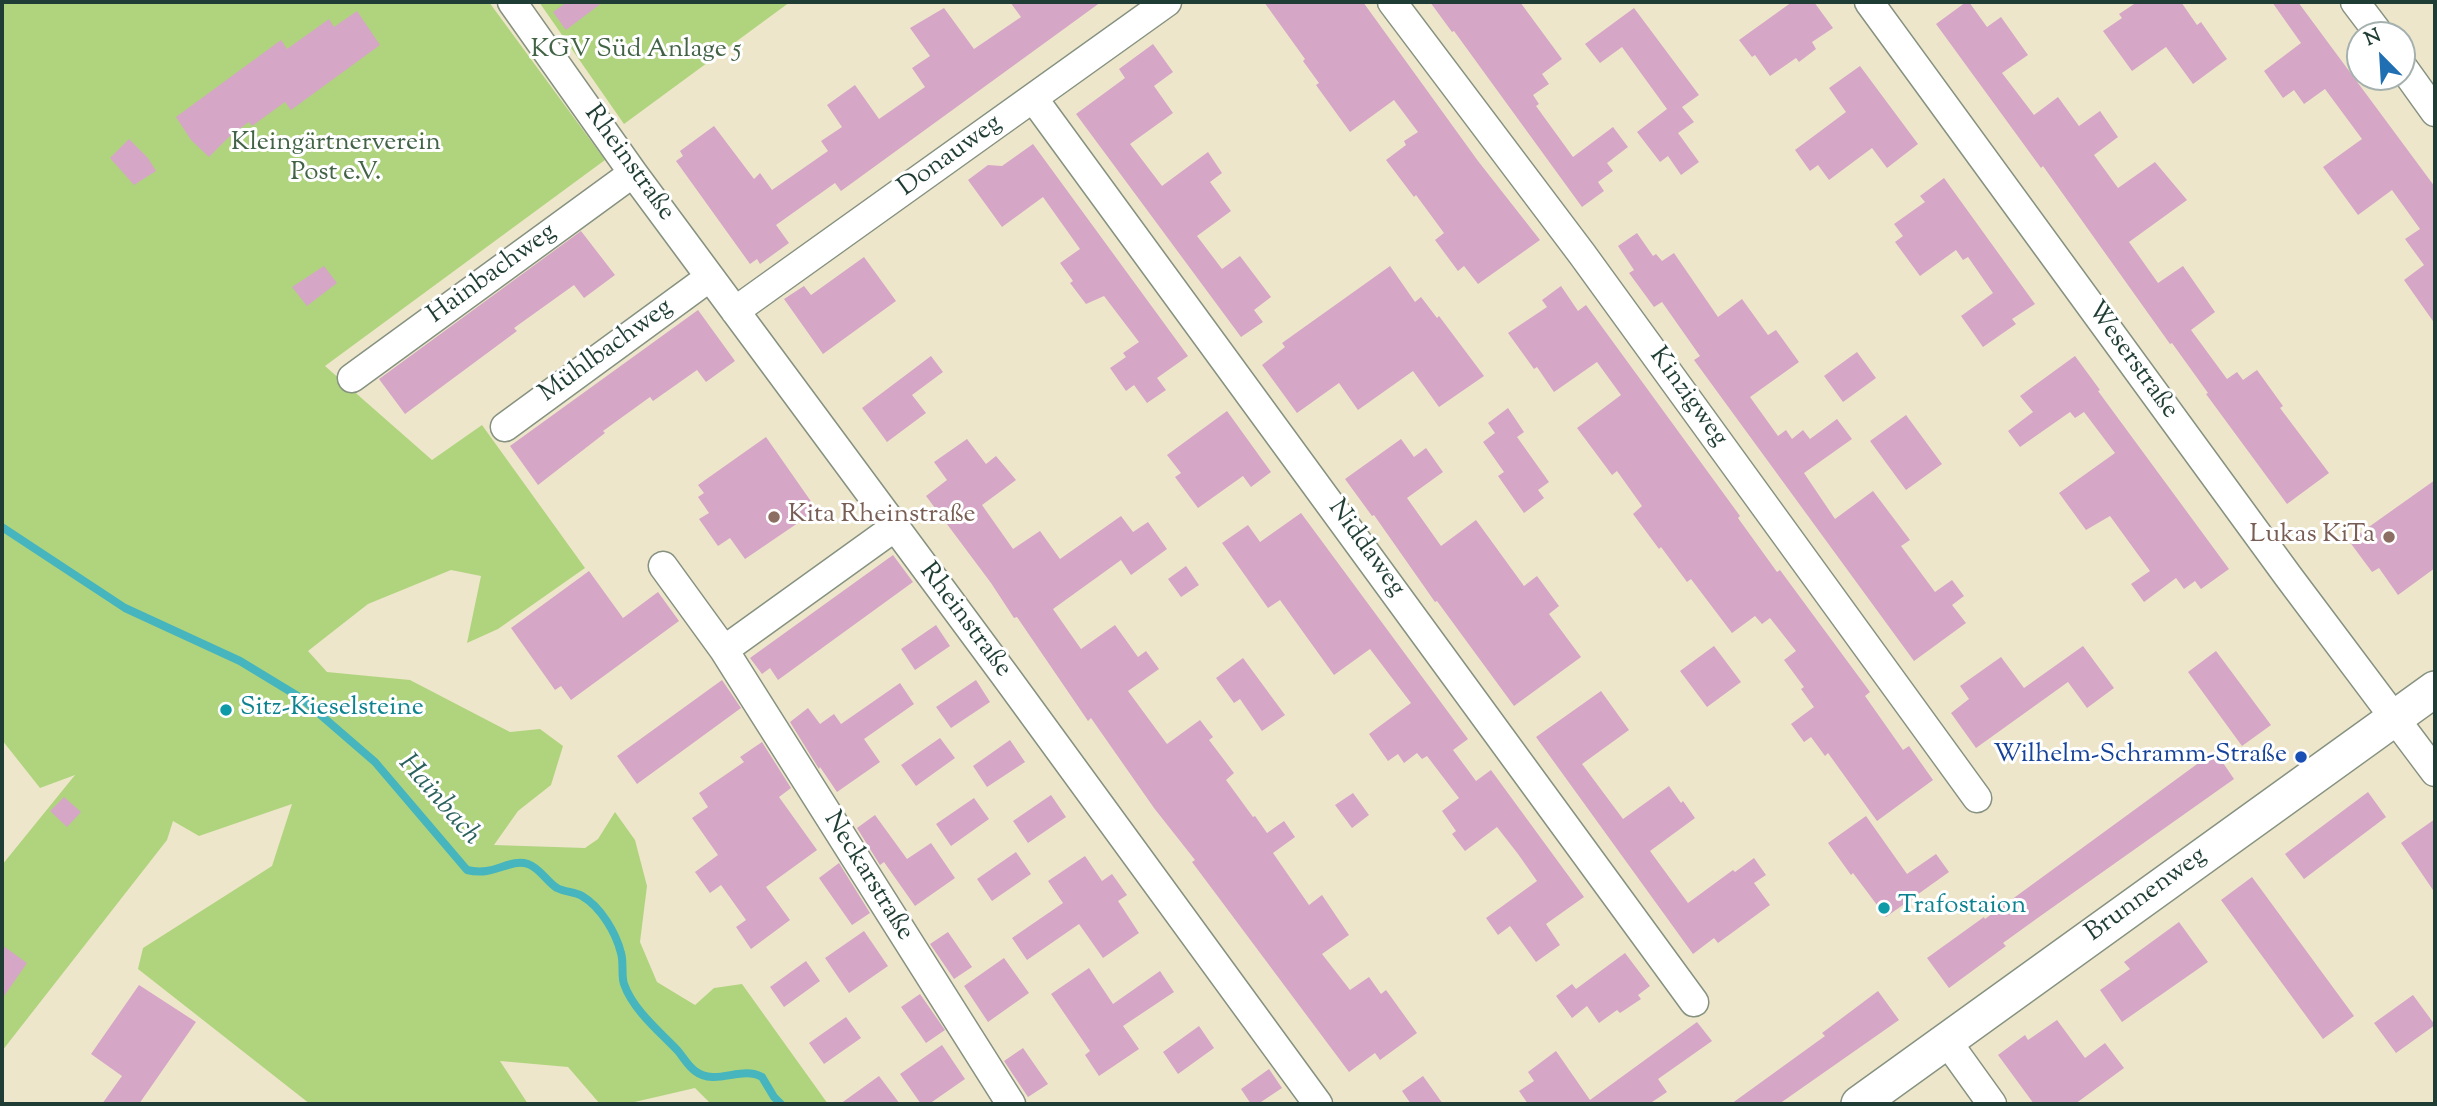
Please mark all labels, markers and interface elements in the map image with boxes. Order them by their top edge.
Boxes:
north arrow [2346,21,2416,91]
text: N [2361,23,2385,54]
park label: KGV Süd Anlage 5 [531,36,741,68]
street label: Rheinstraße [576,100,680,228]
street label: Donauweg [893,109,1009,205]
park label: Kleingärtnerverein Post e.V. [231,129,441,190]
street label: Hainbachweg [423,218,563,332]
street label: Mühlbachweg [534,293,680,411]
street label: Weserstraße [2078,296,2184,426]
street label: Kinzigweg [1641,342,1733,454]
street label: Niddaweg [1319,494,1411,604]
place label: Kita Rheinstraße [788,501,976,533]
marker: Kita Rheinstraße [766,509,782,525]
place label: Lukas KiTa [2250,521,2375,553]
marker: Lukas KiTa [2381,529,2397,545]
street label: Rheinstraße [911,558,1017,684]
place label: Sitz-Kieselsteine [240,694,424,726]
marker: Sitz-Kieselsteine [218,702,234,718]
place label: Wilhelm-Schramm-Straße [1993,741,2287,773]
water label: Hainbach [389,749,487,853]
marker: Wilhelm-Schramm-Straße [2293,749,2309,765]
street label: Neckarstraße [815,807,919,947]
street label: Brunnenweg [2080,842,2214,950]
place label: Trafostaion [1898,892,2026,924]
marker: Trafostaion [1876,900,1892,916]

